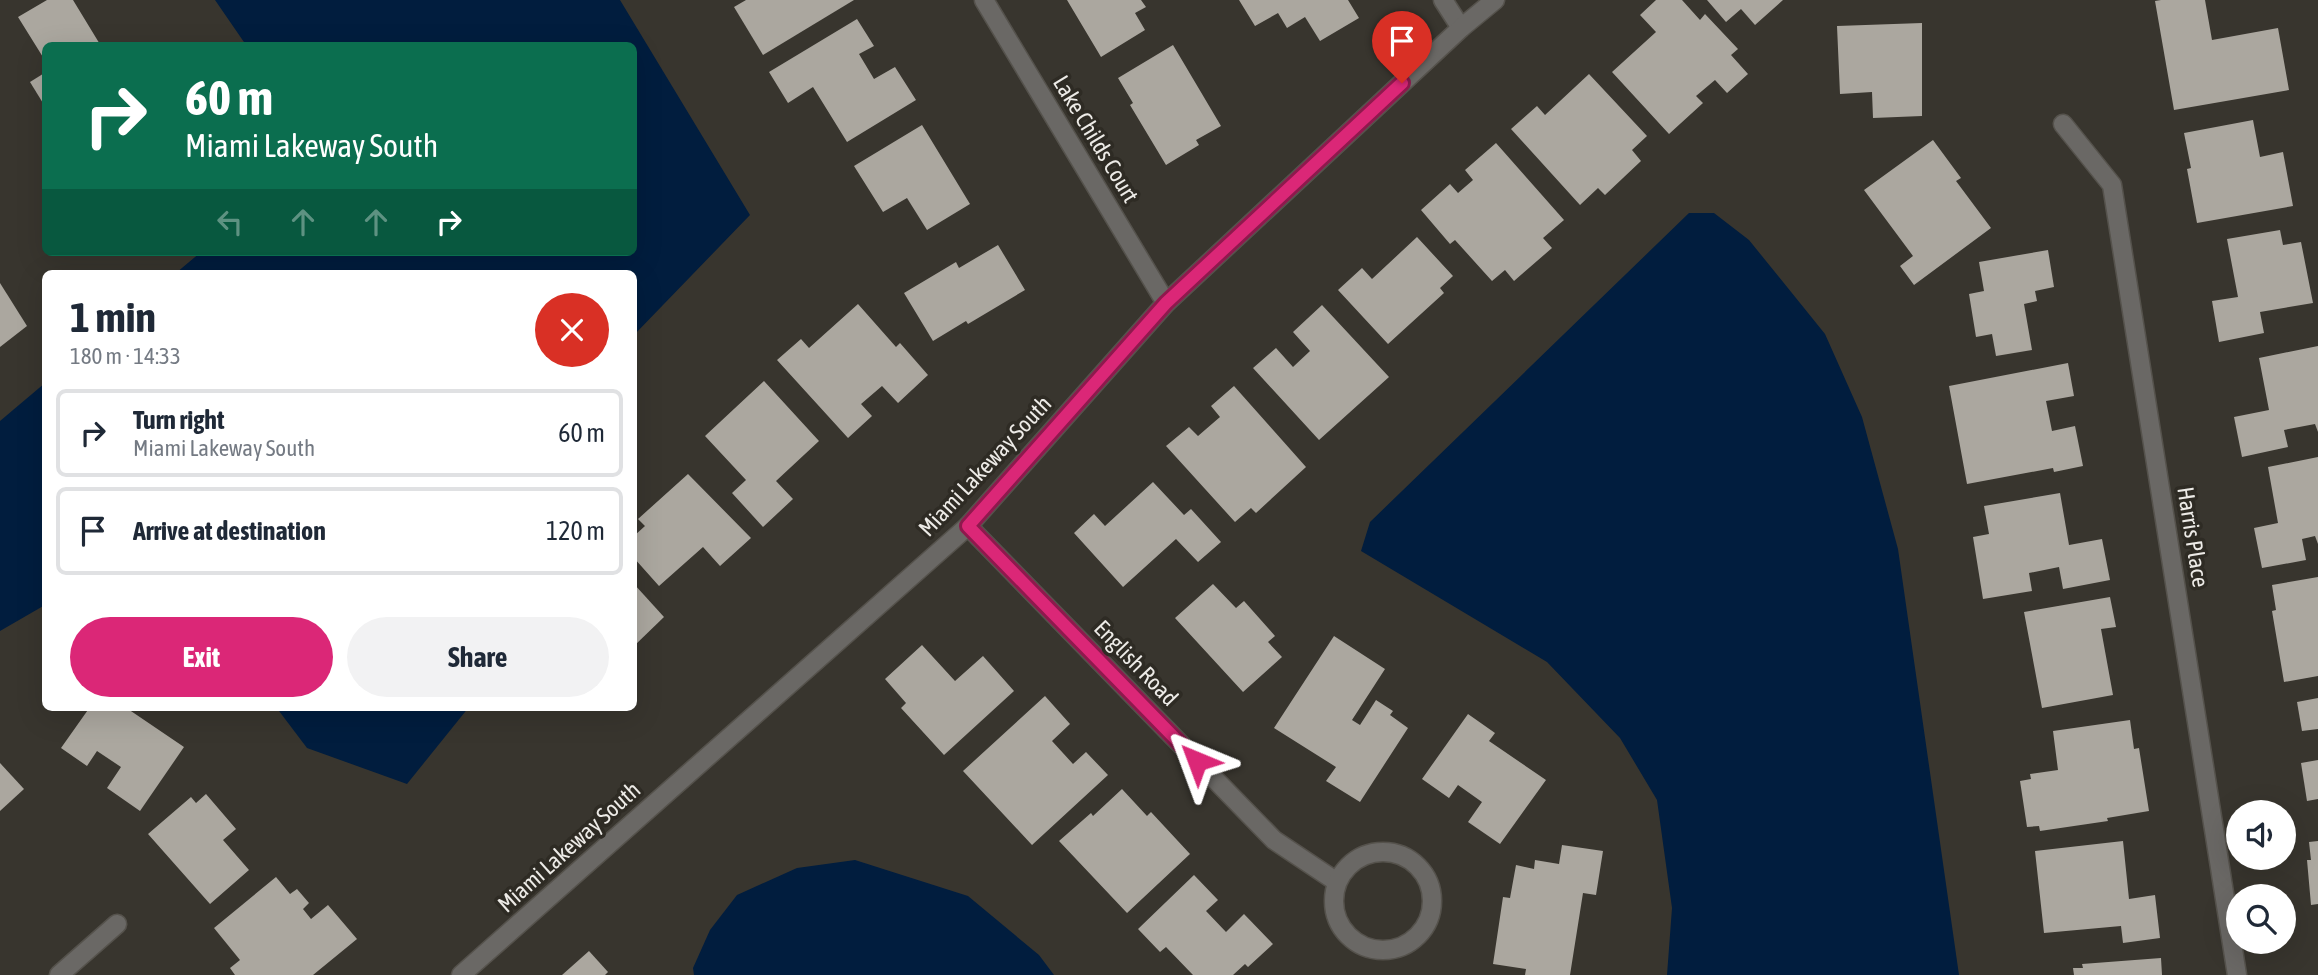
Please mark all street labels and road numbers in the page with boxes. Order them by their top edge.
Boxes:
street label: Lake Childs Court [1048,71,1144,207]
street label: Miami Lakeway South [913,391,1057,541]
street label: Harris Place [2172,485,2214,589]
street label: English Road [1089,615,1183,711]
street label: Miami Lakeway South [493,776,645,918]

